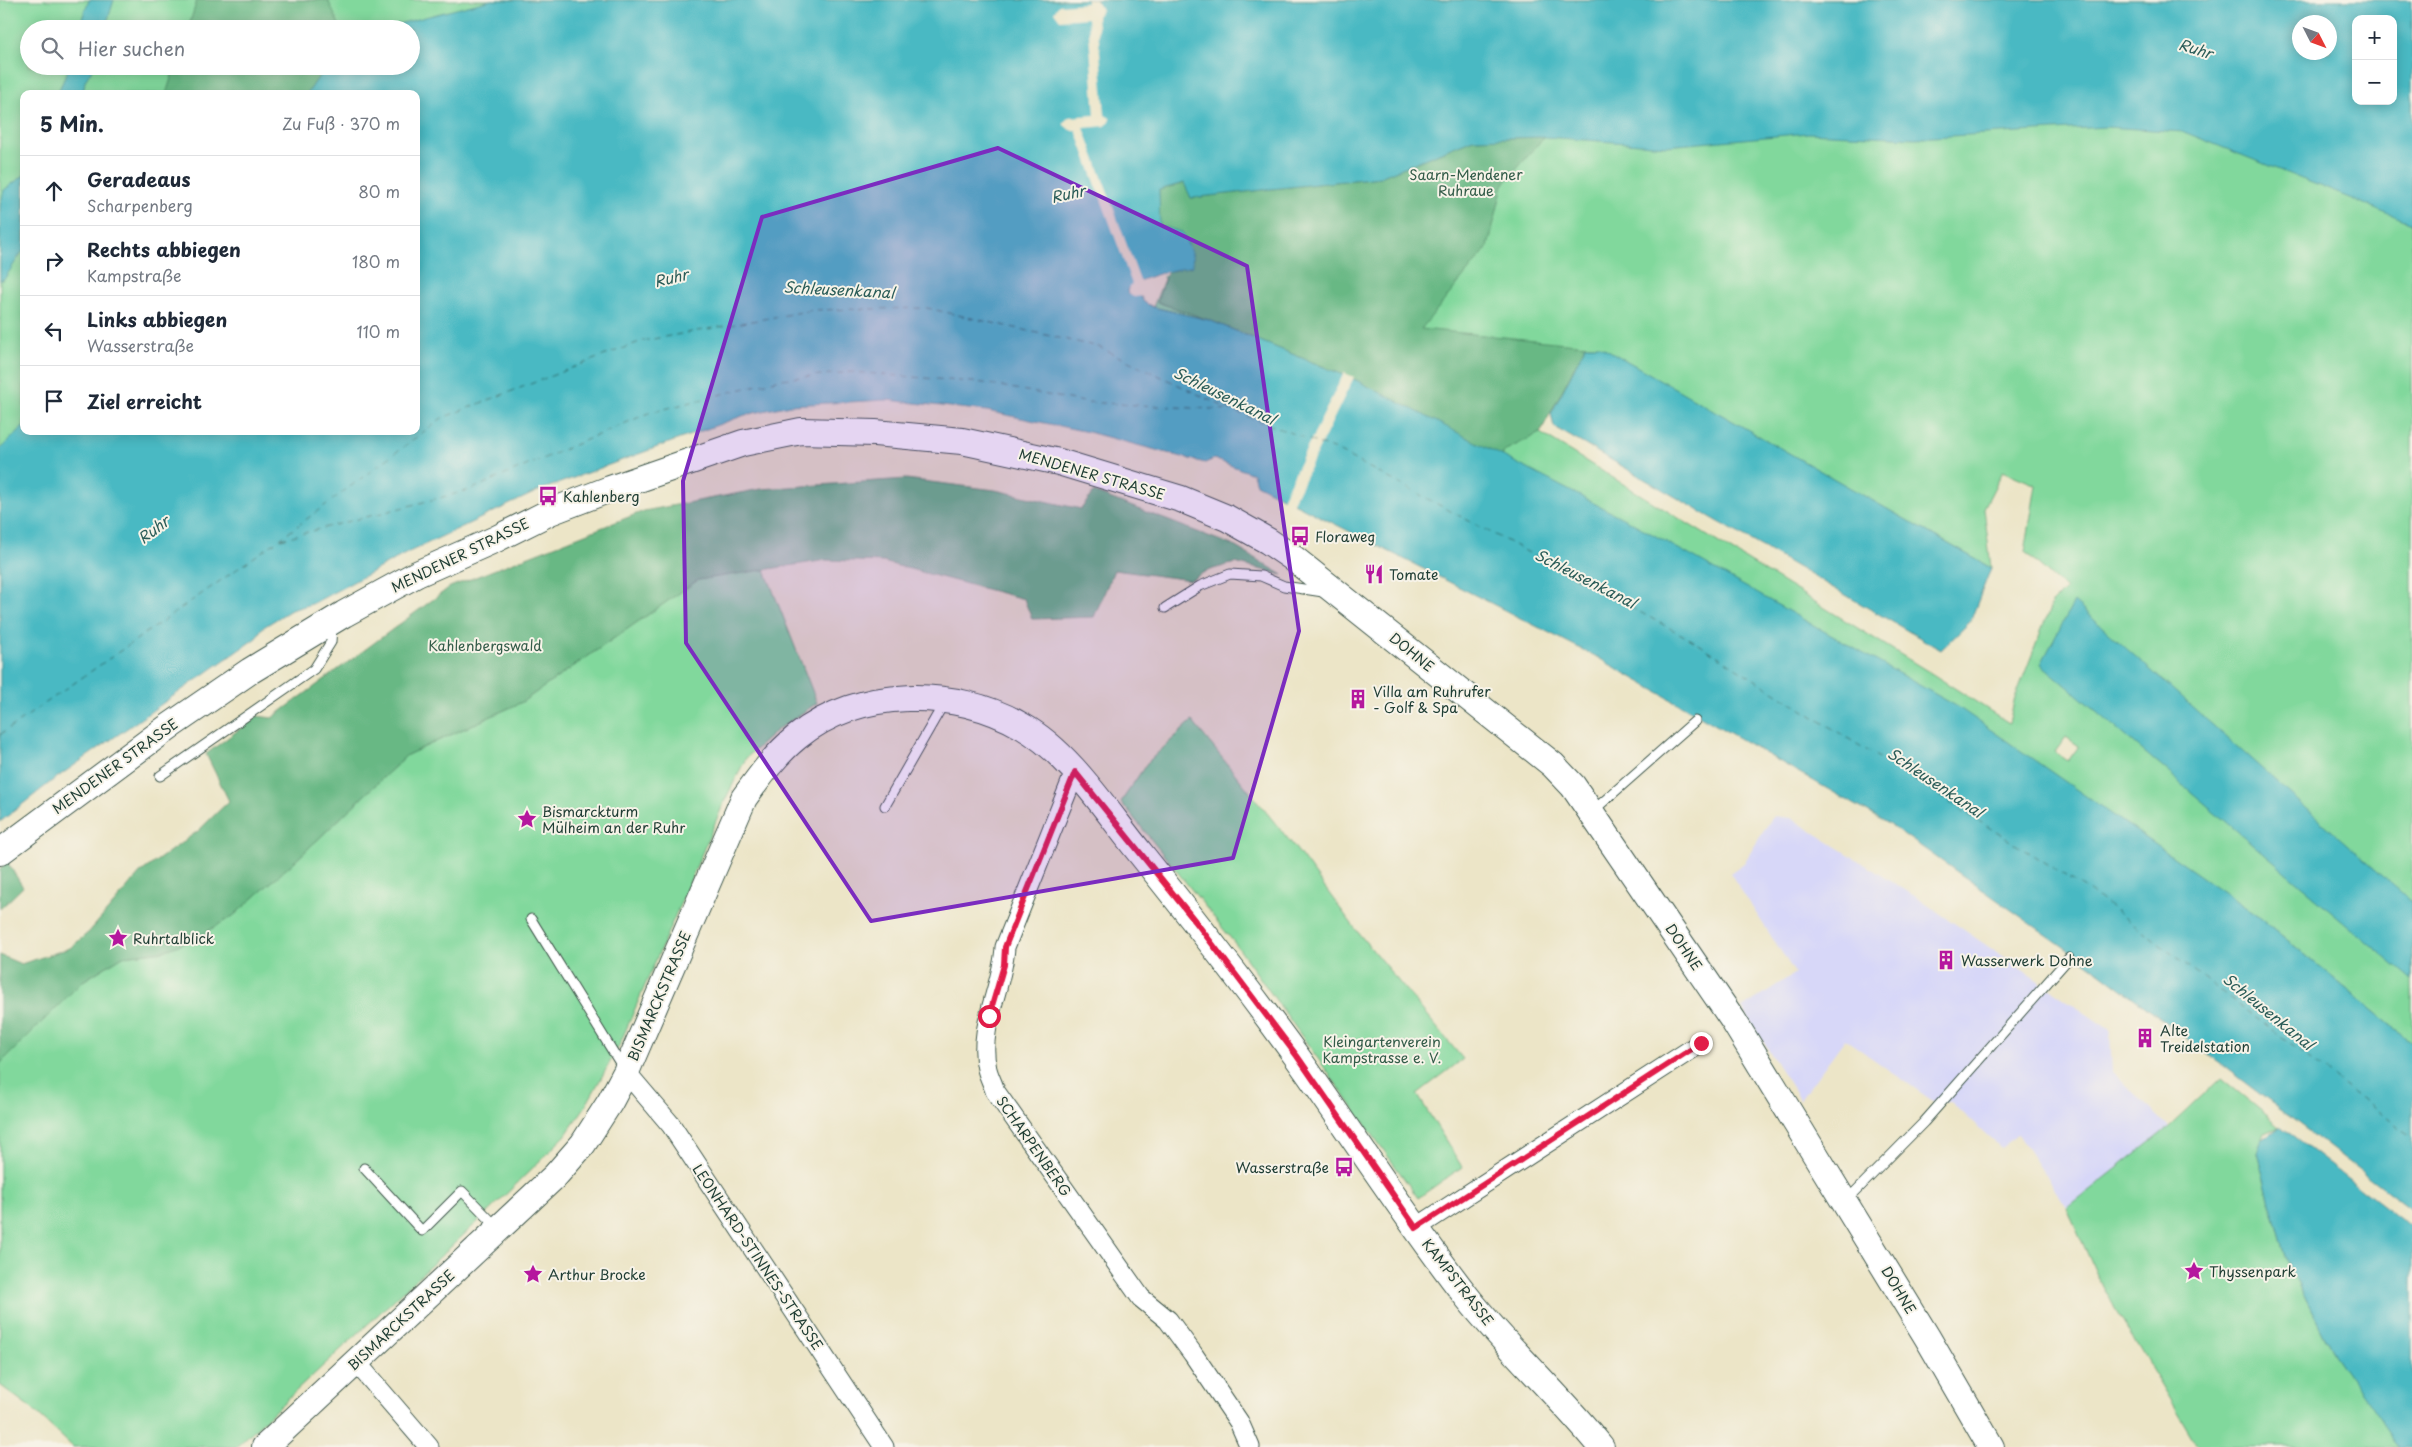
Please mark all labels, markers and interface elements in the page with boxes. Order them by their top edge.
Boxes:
north arrow [2292,15,2337,60]
map controls [2352,15,2397,105]
button: + [2352,15,2397,60]
search box [20,20,420,75]
water label: Ruhr [2176,32,2218,65]
icon: search [38,34,66,62]
text: Hier suchen [78,34,185,62]
button: − [2352,60,2397,105]
text: 5 Min. [40,107,104,139]
text: Zu Fuß · 370 m [282,111,400,135]
park label: Saarn-Mendener Ruhraue [1409,164,1523,201]
text: Geradeaus [87,165,191,193]
icon: ahead [40,177,68,205]
water label: Ruhr [1049,178,1089,208]
text: 80 m [358,179,400,203]
text: Scharpenberg [87,193,193,217]
text: Rechts abbiegen [87,235,241,263]
icon: right [40,247,68,275]
text: 180 m [352,249,400,273]
water label: Ruhr [652,261,692,292]
text: Kampstraße [87,263,182,287]
water label: Schleusenkanal [783,275,898,304]
text: Links abbiegen [87,305,227,333]
icon: left [40,317,68,345]
text: 110 m [357,319,400,343]
text: Wasserstraße [87,333,194,357]
water label: Schleusenkanal [1170,360,1282,431]
icon: arrive [40,387,68,415]
text: Ziel erreicht [87,387,202,415]
street label: MENDENER STRASSE [1016,443,1168,505]
bus stop icon: Kahlenberg [537,485,559,507]
place label: Kahlenberg [563,486,639,507]
water label: Ruhr [132,508,175,548]
street label: MENDENER STRASSE [387,512,533,598]
bus stop icon: Floraweg [1289,525,1311,547]
place label: Floraweg [1315,526,1375,547]
water label: Schleusenkanal [1531,543,1643,615]
restaurant icon: Tomate [1363,563,1385,585]
place label: Tomate [1389,564,1438,585]
street label: DOHNE [1385,627,1439,677]
park label: Kahlenbergswald [428,635,542,656]
place label: Villa am Ruhrufer - Golf & Spa [1373,681,1491,718]
building icon: Villa am Ruhrufer - Golf & Spa [1347,688,1369,710]
street label: MENDENER STRASSE [48,713,182,819]
water label: Schleusenkanal [1883,741,1991,824]
place label: Bismarckturm Mülheim an der Ruhr [542,801,685,838]
place icon: Bismarckturm Mülheim an der Ruhr [516,808,538,830]
street label: DOHNE [1661,919,1707,975]
place icon: Ruhrtalblick [107,927,129,949]
place label: Ruhrtalblick [133,928,215,949]
street label: BISMARCKSTRASSE [622,928,696,1064]
building icon: Wasserwerk Dohne [1935,949,1957,971]
place label: Wasserwerk Dohne [1961,950,2093,971]
water label: Schleusenkanal [2219,967,2322,1057]
route start [978,1005,1001,1028]
place label: Alte Treidelstation [2160,1020,2250,1057]
building icon: Alte Treidelstation [2134,1027,2156,1049]
park label: Kleingartenverein Kampstrasse e. V. [1322,1031,1442,1068]
route end [1690,1032,1713,1055]
street label: SCHARPENBERG [992,1092,1076,1200]
bus stop icon: Wasserstraße [1333,1156,1355,1178]
place label: Wasserstraße [1235,1157,1329,1178]
street label: LEONHARD-STINNES-STRASSE [688,1160,828,1354]
street label: KAMPSTRASSE [1417,1234,1499,1330]
place icon: Thyssenpark [2183,1260,2205,1282]
place label: Thyssenpark [2209,1261,2296,1282]
street label: DOHNE [1877,1262,1922,1318]
place icon: Arthur Brocke [522,1263,544,1285]
place label: Arthur Brocke [548,1264,646,1285]
street label: BISMARCKSTRASSE [343,1265,459,1375]

